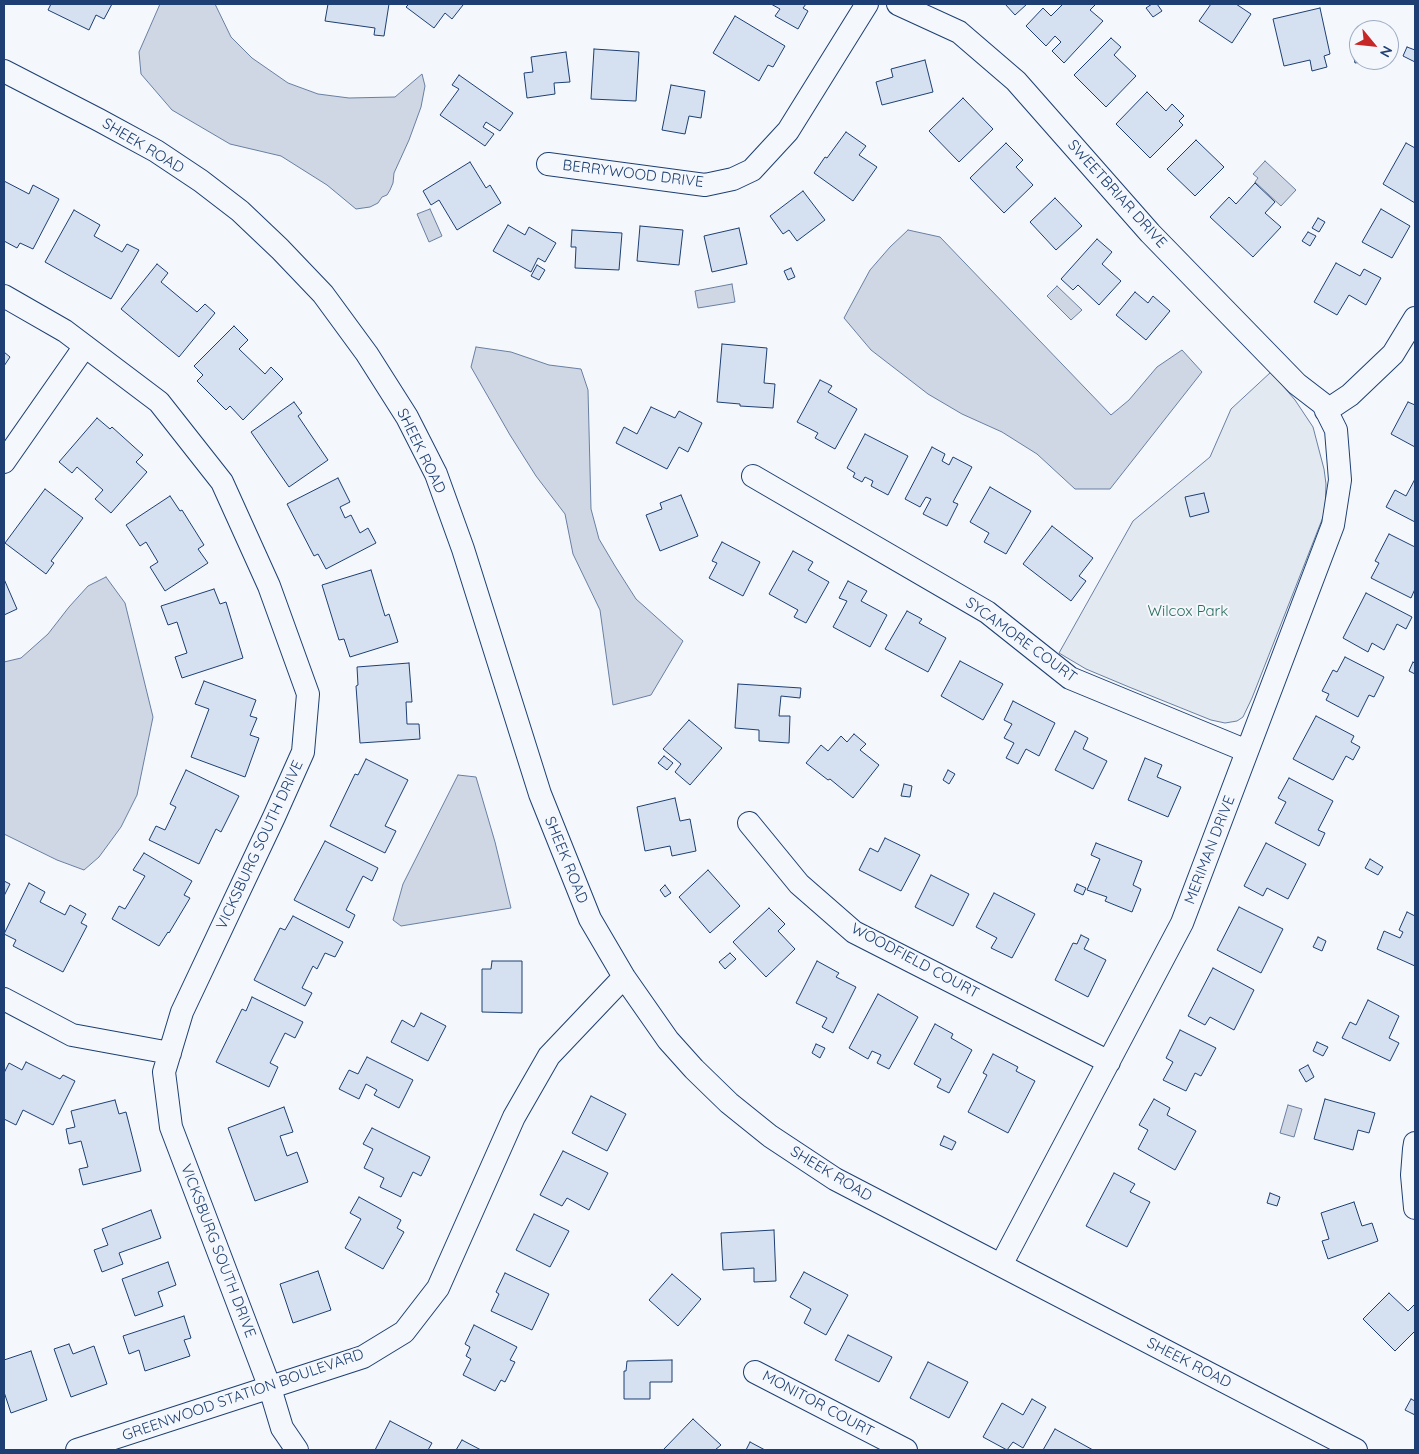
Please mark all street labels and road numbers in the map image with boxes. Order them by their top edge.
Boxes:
street label: SHEEK ROAD [99,115,187,177]
street label: SWEETBRIAR DRIVE [1064,136,1170,252]
street label: BERRYWOOD DRIVE [562,156,704,192]
street label: SHEEK ROAD [393,406,449,496]
street label: SYCAMORE COURT [962,594,1080,686]
street label: VICKSBURG SOUTH DRIVE [213,758,307,932]
street label: MERIMAN DRIVE [1181,793,1239,907]
street label: SHEEK ROAD [540,814,592,906]
street label: WOODFIELD COURT [848,920,982,1002]
street label: SHEEK ROAD [787,1143,875,1205]
street label: VICKSBURG SOUTH DRIVE [177,1162,259,1340]
street label: SHEEK ROAD [1144,1334,1234,1392]
street label: GREENWOOD STATION BOULEVARD [120,1345,366,1445]
street label: MONITOR COURT [759,1367,877,1441]

